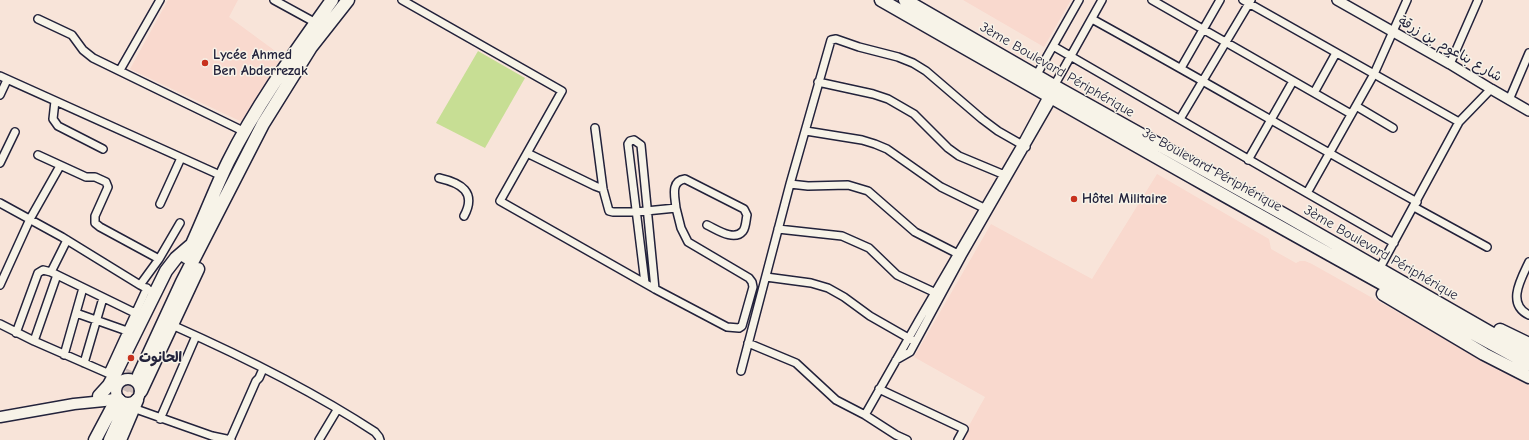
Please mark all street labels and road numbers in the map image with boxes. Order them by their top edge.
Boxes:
street label: شارع بناعوم بن زرقة [1395,12,1505,86]
street label: 3ème Boulevard Périphérique [977,19,1137,121]
street label: 3e Boulevard Périphérique [1139,125,1285,215]
street label: 3ème Boulevard Périphérique [1301,202,1461,304]

